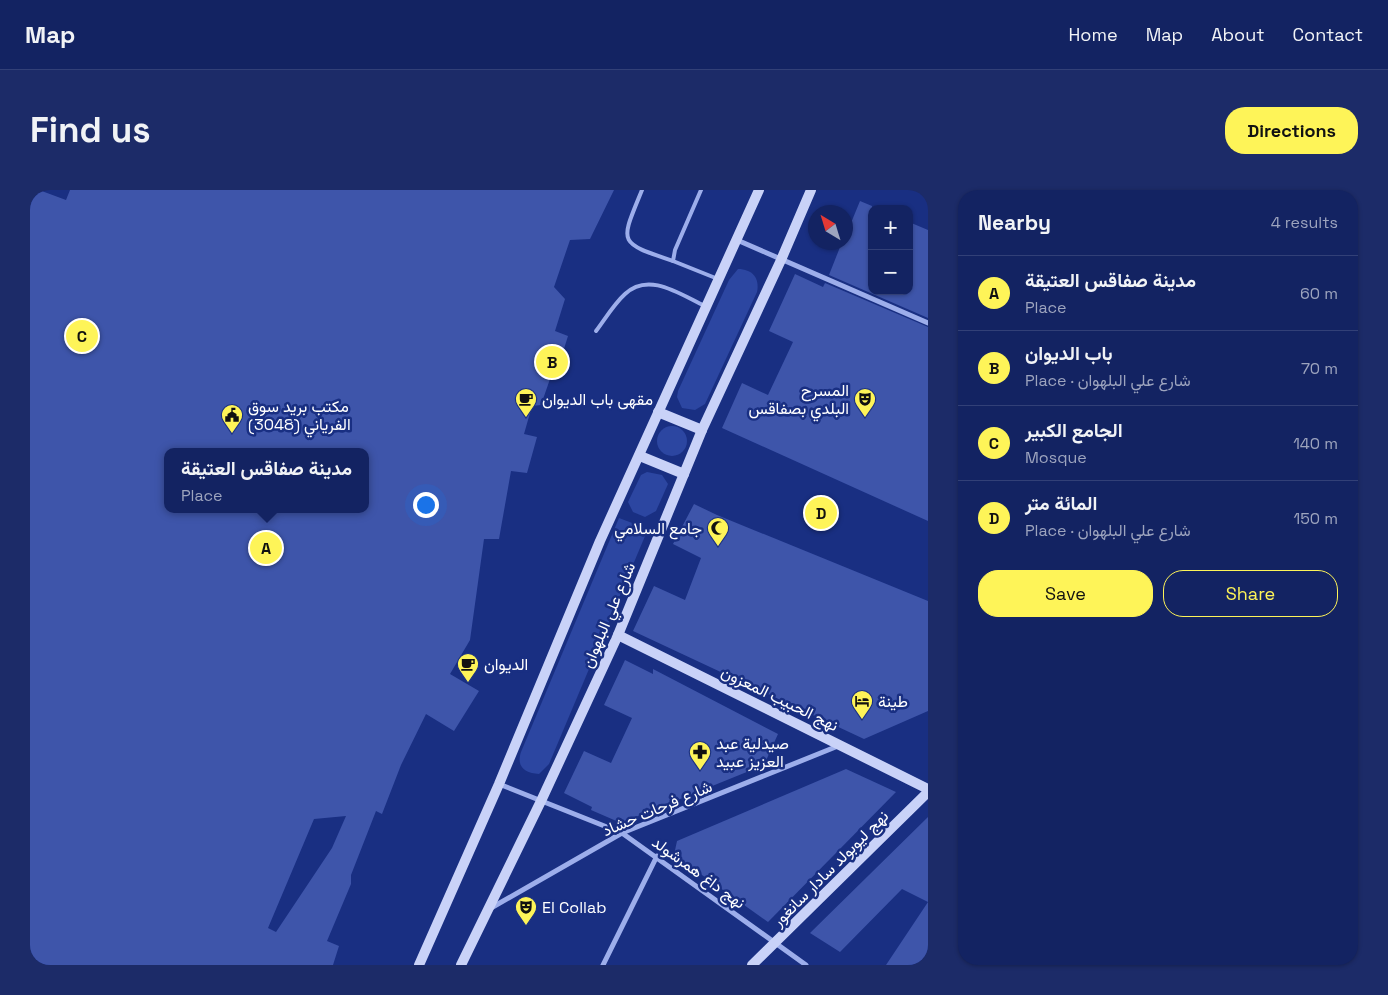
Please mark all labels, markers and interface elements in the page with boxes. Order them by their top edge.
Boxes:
text: Map [25,19,75,50]
text: Home [1069,23,1118,46]
text: Map [1146,23,1183,46]
text: About [1211,23,1265,46]
text: Contact [1293,23,1363,46]
button: Directions [1225,107,1358,154]
text: Find us [30,108,151,152]
north arrow [808,205,853,250]
map controls [868,205,913,295]
button: + [868,205,913,250]
text: Nearby [978,209,1051,236]
text: 4 results [1271,212,1338,233]
button: − [868,250,913,295]
text: مدينة صفاقس العتيقة [1025,268,1196,293]
text: A [989,283,999,304]
text: 60 m [1300,283,1338,304]
text: Place [1025,297,1067,318]
pin: C [66,317,98,355]
text: باب الديوان [1025,341,1113,366]
pin: B [536,343,568,381]
text: B [989,358,999,379]
text: 70 m [1301,358,1338,379]
text: Place · شارع علي البلهوان [1025,370,1191,391]
place label: المسرح البلدي بصفاقس [748,380,849,422]
cafe icon: مقهى باب الديوان [514,387,538,418]
theatre icon: المسرح البلدي بصفاقس [853,387,877,418]
place label: مقهى باب الديوان [542,389,653,410]
place label: مكتب بريد سوق الفرياني (3048) [248,396,351,438]
public building icon: مكتب بريد سوق الفرياني (3048) [220,403,244,434]
text: الجامع الكبير [1025,418,1123,443]
text: C [989,433,999,454]
text: 140 m [1293,433,1338,454]
text: Mosque [1025,447,1087,468]
popup [164,448,369,513]
text: مدينة صفاقس العتيقة [181,456,352,481]
text: Place [181,485,223,506]
text: المائة متر [1025,491,1097,516]
your location [413,492,439,518]
pin: D [805,494,837,532]
text: D [989,508,999,529]
text: 150 m [1294,508,1338,529]
mosque icon: جامع السلامي [706,516,730,547]
place label: جامع السلامي [614,518,702,542]
text: Place · شارع علي البلهوان [1025,520,1191,541]
pin: A [250,529,282,567]
street label: شارع علي البلهوان [577,559,643,672]
button: Save [978,570,1153,617]
button: Share [1163,570,1338,617]
cafe icon: الديوان [456,652,480,683]
place label: الديوان [484,654,528,675]
street label: نهج الحبيب المعزون [717,661,842,737]
hotel icon: طينة [850,689,874,720]
place label: طينة [878,691,908,712]
place label: صيدلية عبد العزيز عبيد [716,733,789,772]
pharmacy icon: صيدلية عبد العزيز عبيد [688,740,712,771]
street label: شارع فرحات حشاد [599,776,716,842]
street label: نهج ليوبولد سادار سانغور [767,806,894,932]
street label: نهج داغ همرشولد [647,831,750,914]
theatre icon: El Collab [514,895,538,926]
place label: El Collab [542,897,607,918]

